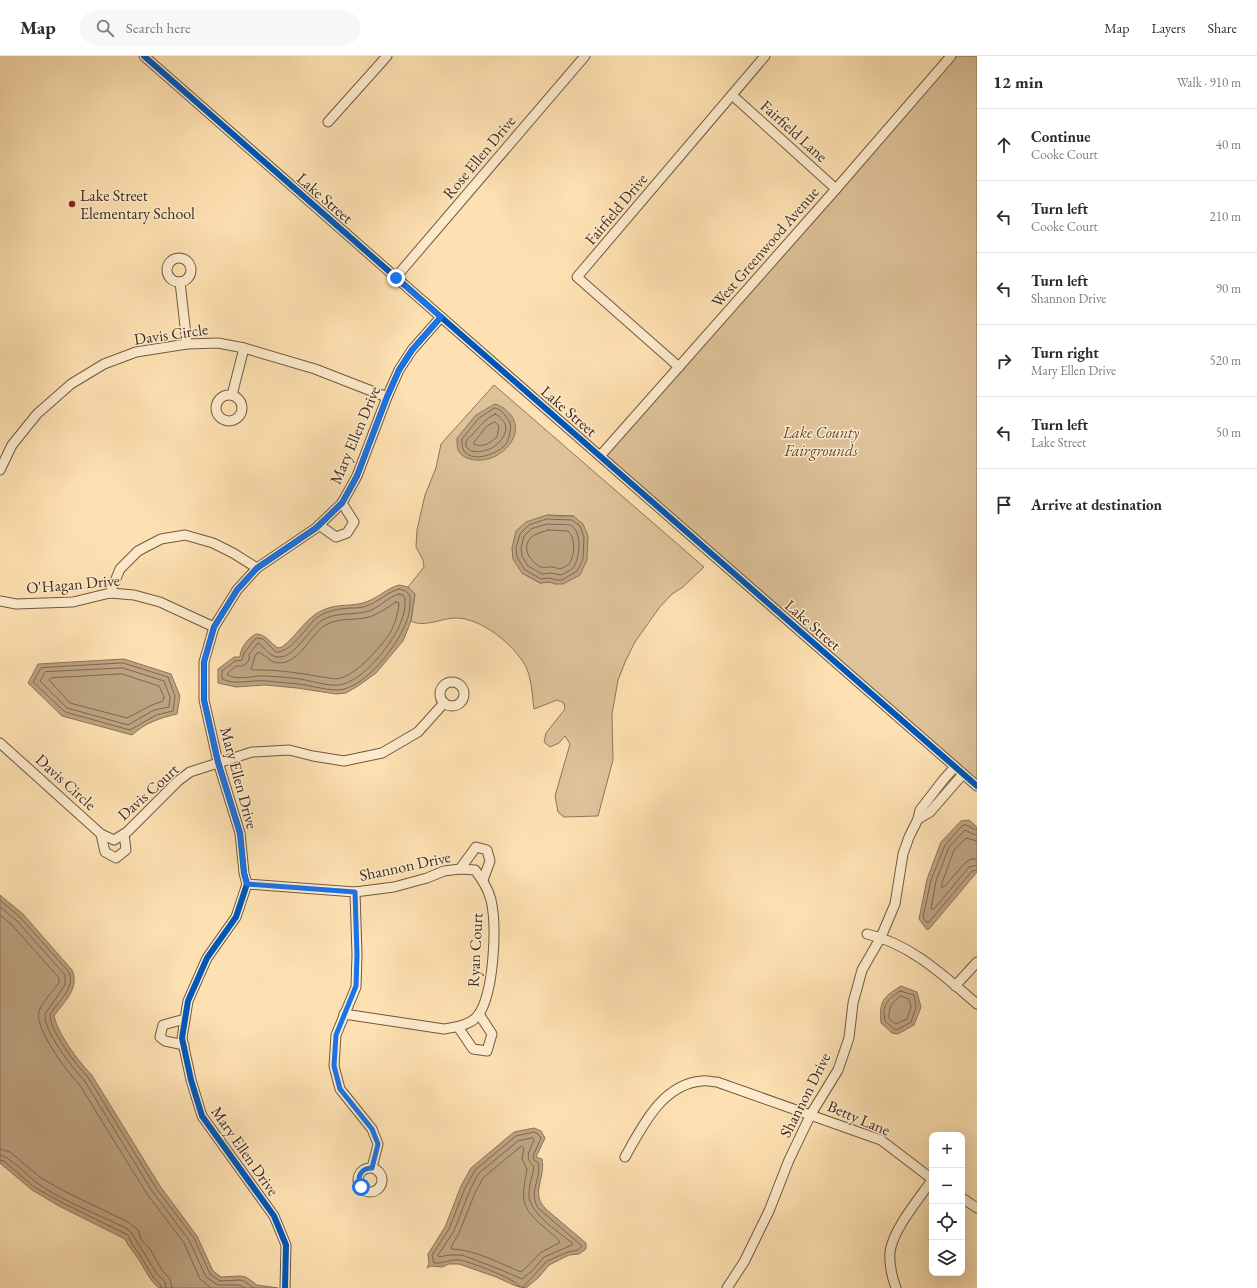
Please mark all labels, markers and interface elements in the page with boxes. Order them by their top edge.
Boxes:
search box [80,10,360,46]
text: Map [20,15,56,40]
icon: search [94,17,116,39]
text: Search here [126,18,191,37]
text: Map [1104,19,1129,37]
text: Layers [1151,19,1186,37]
text: Share [1208,19,1237,37]
text: 12 min [993,71,1043,93]
text: Walk · 910 m [1177,74,1241,91]
street label: Fairfield Lane [756,95,832,167]
street label: Rose Ellen Drive [438,111,520,203]
text: Continue [1031,127,1091,146]
icon: ahead [993,134,1015,156]
text: 40 m [1216,136,1241,153]
text: Cooke Court [1031,146,1098,163]
street label: Lake Street [293,168,357,228]
street label: Fairfield Drive [580,169,652,249]
street label: West Greenwood Avenue [707,182,823,312]
place label: Lake Street Elementary School [80,185,195,224]
marker: Lake Street Elementary School [67,199,77,209]
text: Turn left [1031,199,1088,218]
icon: left [993,206,1015,228]
text: 210 m [1210,208,1241,225]
text: Cooke Court [1031,218,1098,235]
route end [387,269,405,287]
text: Turn left [1031,271,1088,290]
icon: left [993,278,1015,300]
text: 90 m [1216,280,1241,297]
text: Shannon Drive [1031,290,1106,307]
street label: Davis Circle [133,318,209,350]
text: Turn right [1031,343,1099,362]
icon: right [993,350,1015,372]
text: 520 m [1210,352,1241,369]
text: Mary Ellen Drive [1031,362,1116,379]
street label: Lake Street [537,381,601,441]
street label: Mary Ellen Drive [325,383,385,487]
text: Turn left [1031,415,1088,434]
park label: Lake County Fairgrounds [782,422,860,461]
icon: left [993,422,1015,444]
text: 50 m [1216,424,1241,441]
text: Lake Street [1031,434,1086,451]
icon: arrive [993,494,1015,516]
text: Arrive at destination [1031,495,1162,514]
street label: O'Hagan Drive [25,569,121,599]
street label: Lake Street [781,595,845,655]
street label: Mary Ellen Drive [215,725,263,831]
street label: Davis Circle [31,749,101,815]
street label: Davis Court [113,759,183,825]
street label: Shannon Drive [357,846,453,886]
street label: Ryan Court [463,912,487,988]
street label: Shannon Drive [775,1049,835,1141]
street label: Betty Lane [824,1095,894,1141]
street label: Mary Ellen Drive [206,1102,284,1200]
map controls [929,1132,965,1276]
button: + [929,1132,965,1168]
button: − [929,1168,965,1204]
route start [352,1178,370,1196]
button: locate [929,1204,965,1240]
button: layers [929,1240,965,1276]

